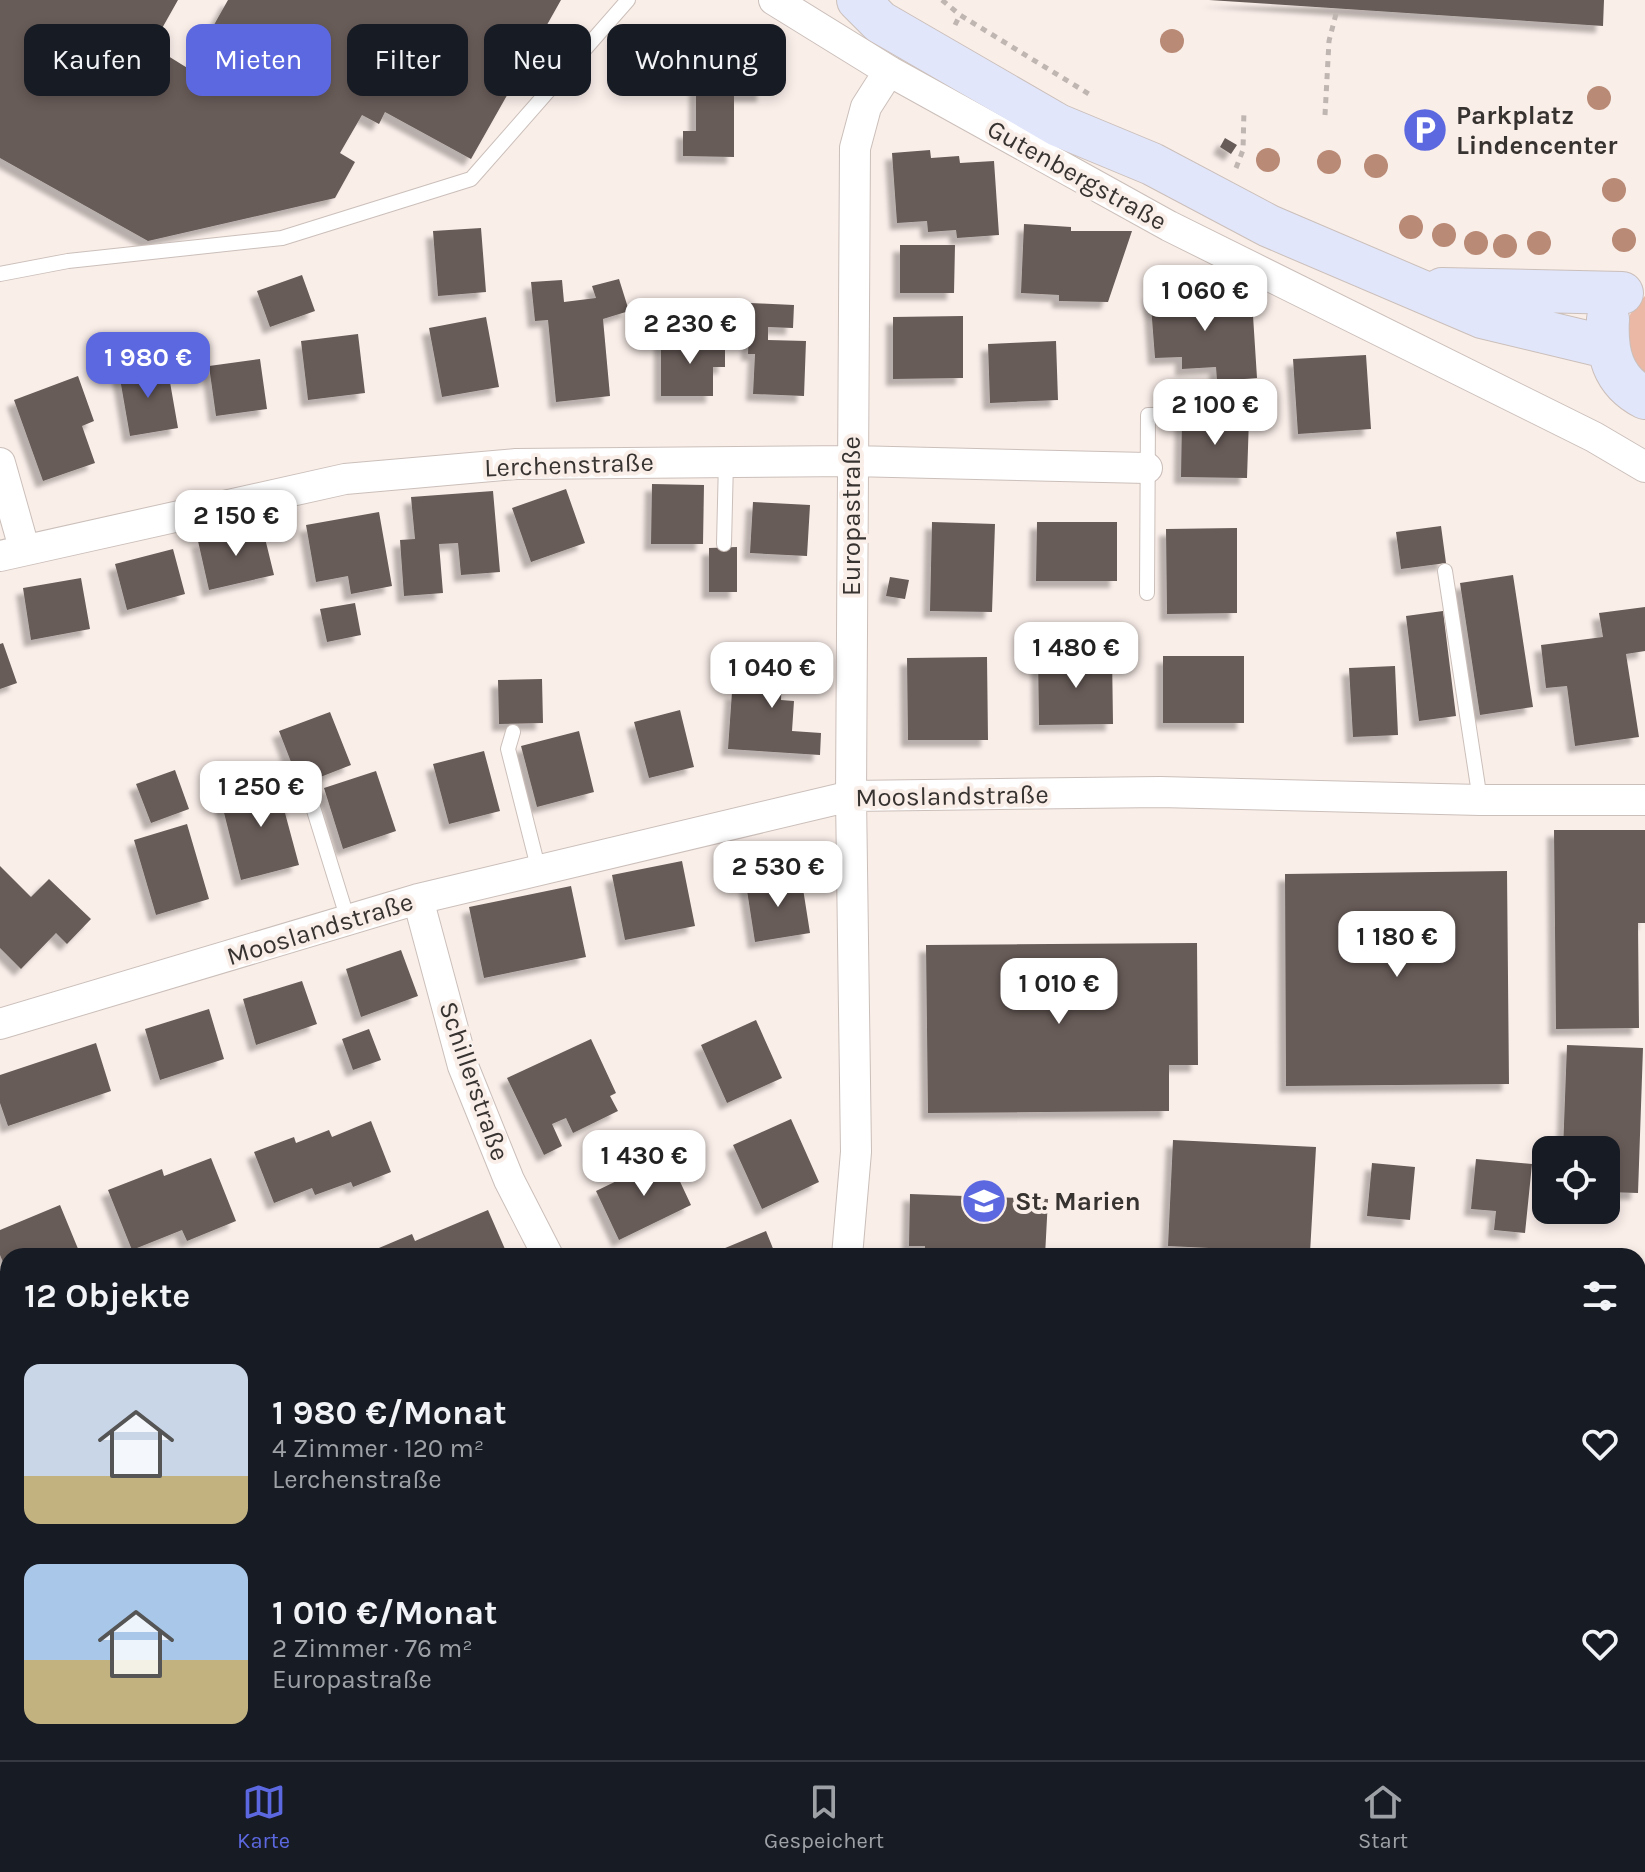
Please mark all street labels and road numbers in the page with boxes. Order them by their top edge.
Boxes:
street label: Gutenbergstraße [982,113,1172,237]
street label: Europastraße [836,436,867,596]
street label: Lerchenstraße [484,447,654,483]
street label: Mooslandstraße [855,779,1049,813]
street label: Mooslandstraße [223,886,417,972]
street label: Schillerstraße [432,997,516,1165]

